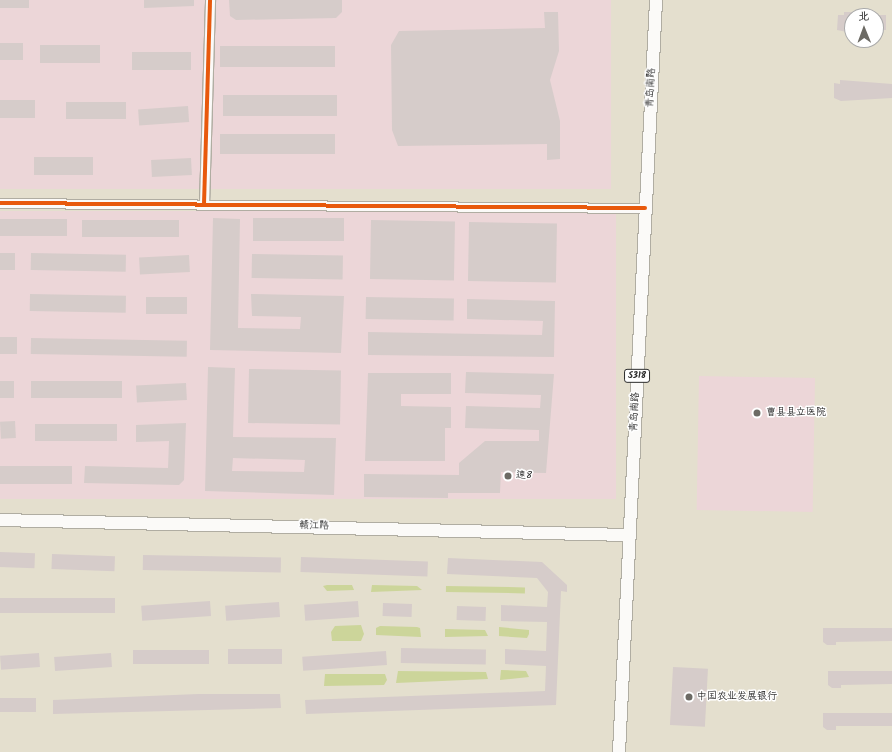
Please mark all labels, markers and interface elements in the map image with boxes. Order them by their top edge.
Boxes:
north arrow [844,8,884,48]
text: 北 [858,8,869,26]
street label: 青岛南路 [644,68,658,108]
road number: S318 [624,369,650,383]
street label: 青岛南路 [628,392,642,432]
marker: 曹县县立医院 [751,407,763,419]
place label: 曹县县立医院 [766,407,826,419]
place label: 速8 [516,470,532,482]
marker: 速8 [503,471,513,481]
street label: 赣江路 [299,520,329,532]
place label: 中国农业发展银行 [697,691,777,703]
marker: 中国农业发展银行 [684,692,694,702]

